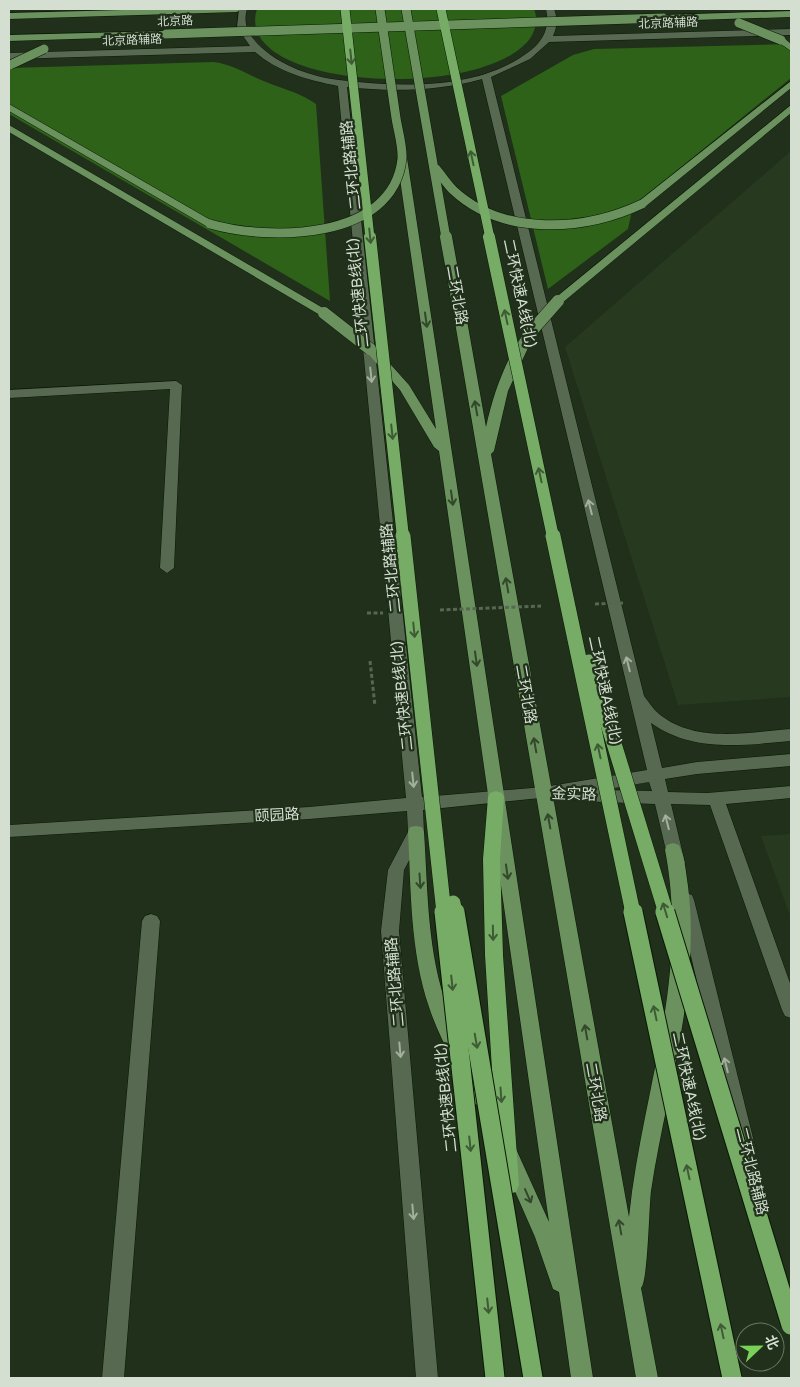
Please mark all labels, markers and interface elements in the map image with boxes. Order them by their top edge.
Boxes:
street label: 北京路 [157,13,193,29]
street label: 北京路辅路 [638,15,698,31]
street label: 北京路辅路 [102,32,162,48]
one-way arrow [346,49,356,65]
street label: 二环北路辅路 [337,119,365,211]
one-way arrow [467,150,477,166]
one-way arrow [365,228,375,244]
street label: 二环快速B线(北) [343,237,373,349]
street label: 二环快速A线(北) [500,237,540,349]
street label: 二环北路 [443,264,471,326]
one-way arrow [501,309,510,325]
one-way arrow [421,312,431,328]
one-way arrow [367,367,376,383]
one-way arrow [471,400,481,416]
one-way arrow [387,424,397,440]
one-way arrow [535,468,544,484]
one-way arrow [447,490,457,506]
one-way arrow [585,499,594,515]
street label: 二环北路辅路 [377,522,405,614]
one-way arrow [502,578,512,594]
one-way arrow [409,622,418,638]
street label: 二环快速A线(北) [585,634,625,746]
street label: 二环快速B线(北) [387,640,417,752]
one-way arrow [471,651,481,667]
one-way arrow [623,657,632,673]
street label: 二环北路 [512,663,540,725]
one-way arrow [530,738,540,754]
one-way arrow [594,744,603,760]
one-way arrow [408,772,417,788]
street label: 金实路 [551,784,597,804]
street label: 颐园路 [254,805,300,825]
one-way arrow [543,813,553,829]
one-way arrow [662,815,671,831]
one-way arrow [503,864,513,880]
one-way arrow [415,872,424,888]
one-way arrow [660,902,670,918]
one-way arrow [488,924,498,940]
street label: 二环北路辅路 [382,936,408,1028]
one-way arrow [447,975,457,991]
one-way arrow [649,1005,659,1021]
one-way arrow [580,1025,590,1041]
street label: 二环快速A线(北) [669,1030,709,1142]
one-way arrow [472,1032,482,1048]
one-way arrow [395,1042,405,1058]
street label: 二环快速B线(北) [431,1042,461,1154]
one-way arrow [721,1058,730,1074]
street label: 二环北路 [582,1061,610,1123]
one-way arrow [497,1087,506,1103]
street label: 二环北路辅路 [732,1125,772,1217]
one-way arrow [465,1136,475,1152]
one-way arrow [683,1164,693,1180]
one-way arrow [524,1188,534,1203]
one-way arrow [409,1204,418,1220]
one-way arrow [614,1219,624,1235]
one-way arrow [483,1298,493,1314]
north arrow [735,1322,785,1372]
one-way arrow [717,1323,726,1339]
text: 北 [761,1333,782,1352]

